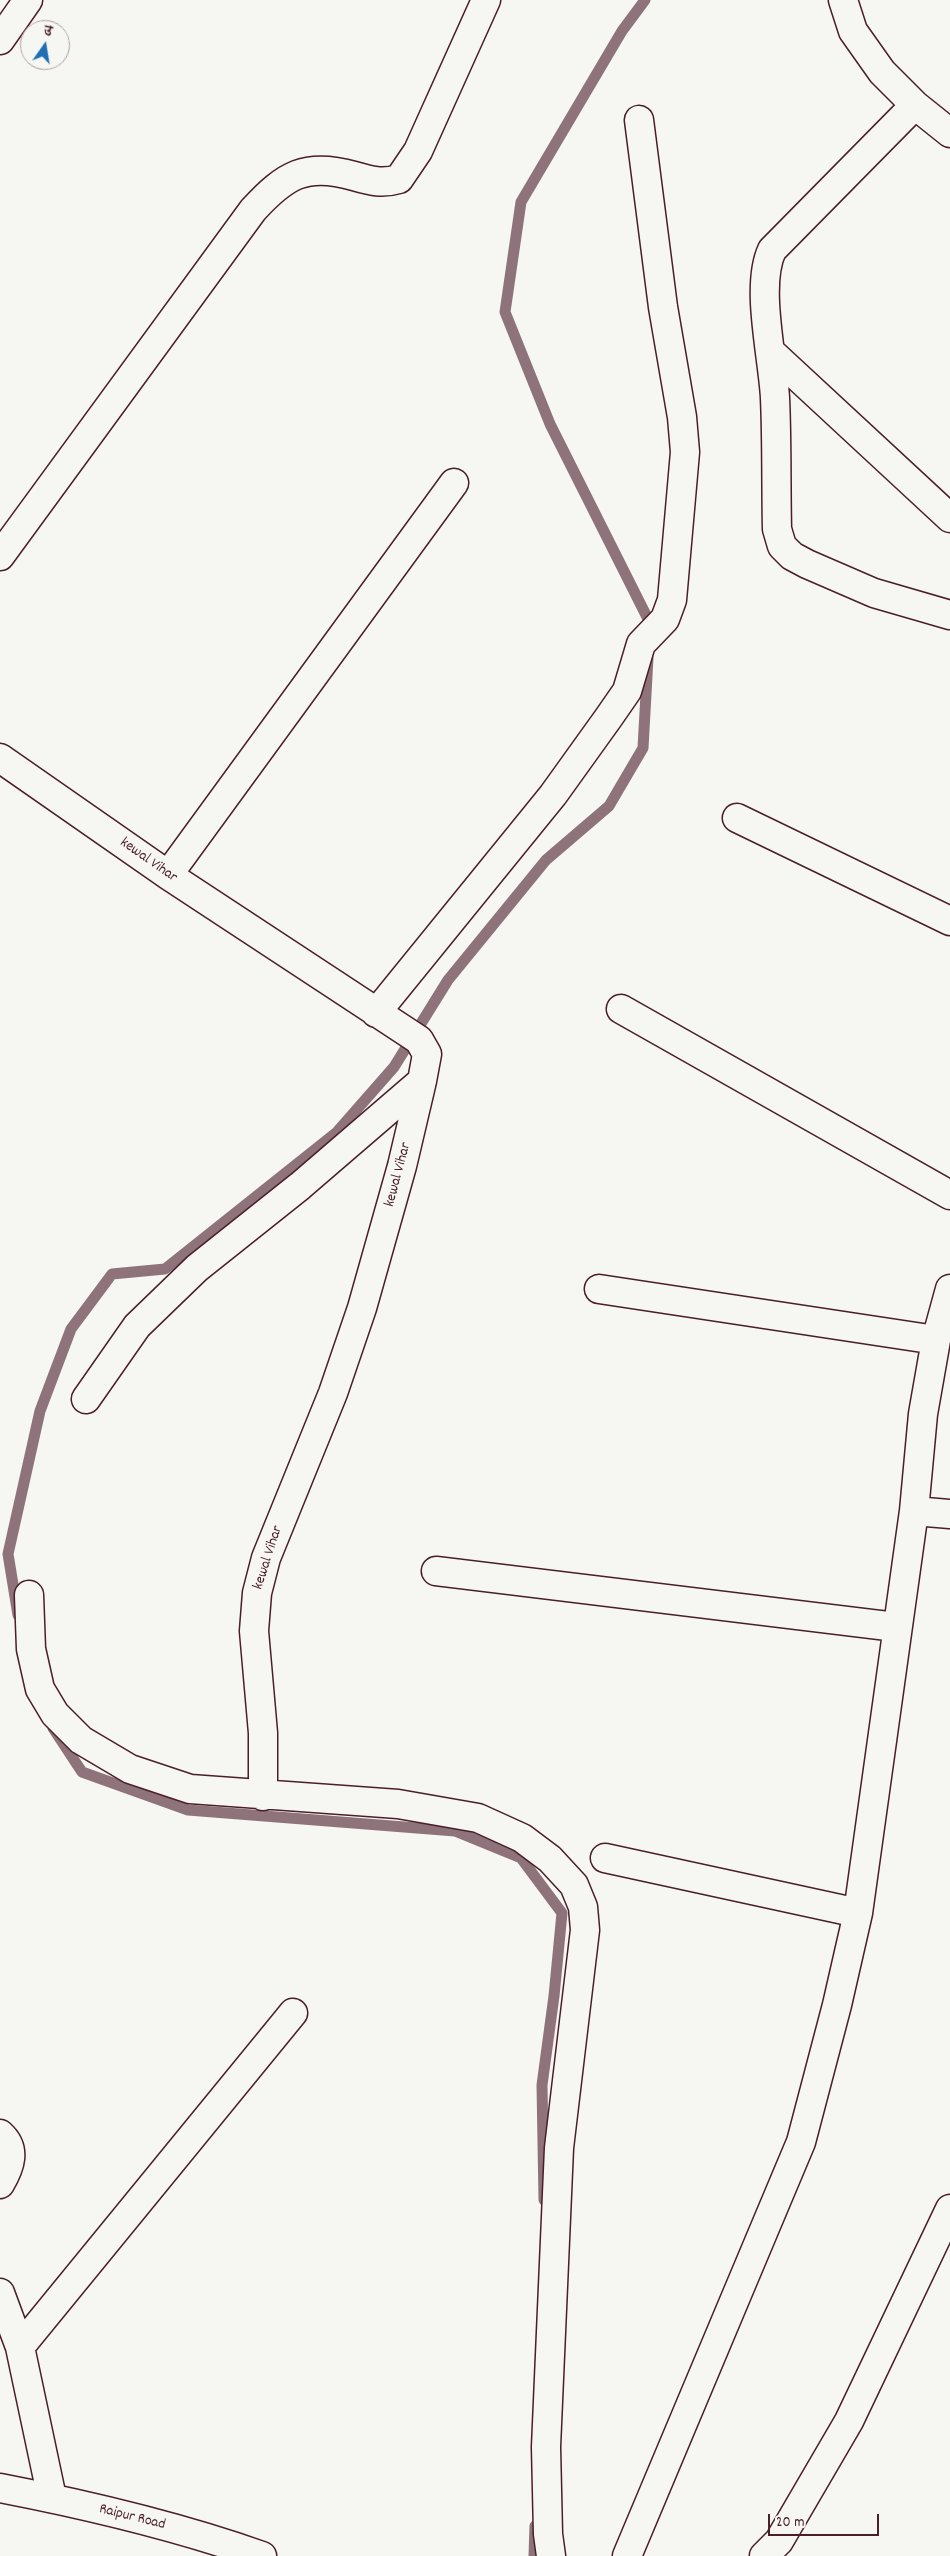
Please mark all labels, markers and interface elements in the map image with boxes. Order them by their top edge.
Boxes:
north arrow [20,20,70,70]
text: उ [42,21,54,42]
street label: kewal Vihar [116,835,180,887]
street label: kewal Vihar [382,1141,416,1209]
street label: kewal Vihar [250,1524,288,1592]
street label: Raipur Road [97,2501,167,2535]
scale bar [770,2504,881,2536]
text: 20 m [776,2512,804,2534]

